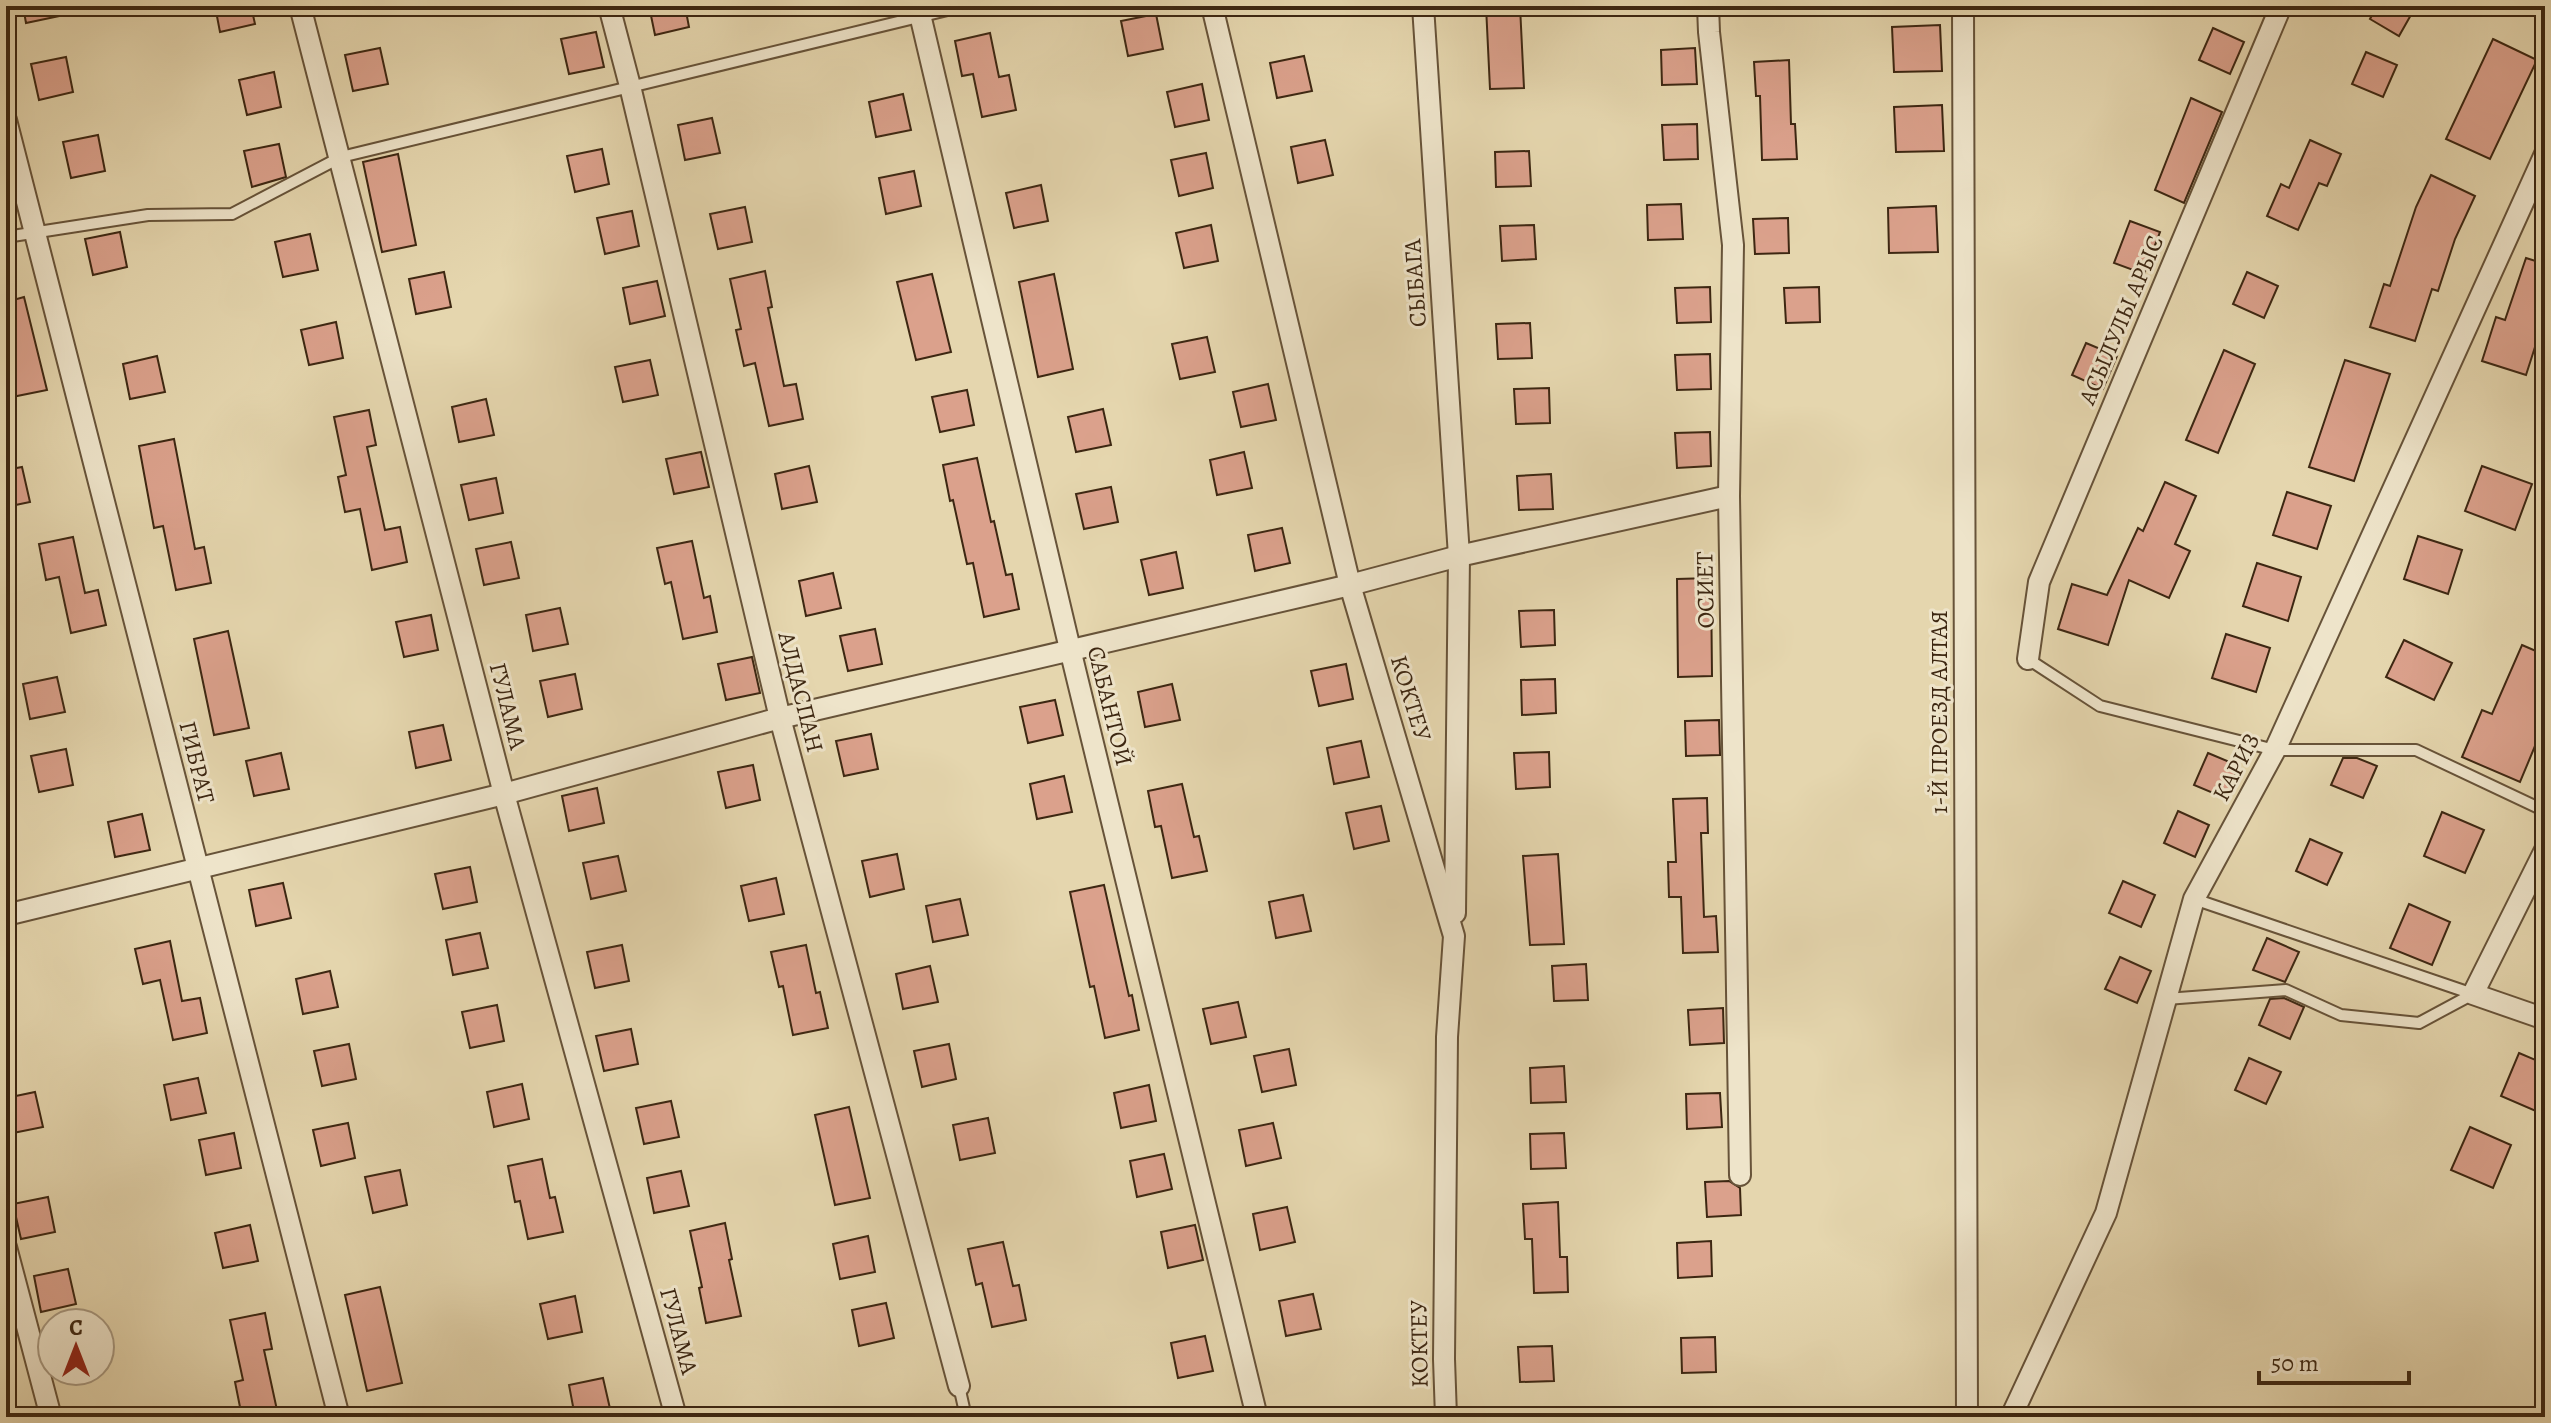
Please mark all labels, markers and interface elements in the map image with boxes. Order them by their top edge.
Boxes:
street label: АСЫЛУЛЫ АРЫС [2071,231,2171,410]
street label: СЫБАГА [1396,237,1434,328]
street label: ОСИЕТ [1688,551,1722,629]
street label: 1-Й ПРОЕЗД АЛТАЯ [1923,610,1955,814]
street label: АЛДАСПАН [770,627,831,756]
street label: САБАНТОЙ [1080,643,1140,769]
street label: КОКТЕУ [1383,651,1439,745]
street label: ГУЛАМА [482,659,534,754]
street label: ГИБРАТ [171,718,223,806]
street label: КАРИЗ [2205,727,2267,807]
street label: ГУЛАМА [652,1284,706,1379]
street label: КОКТЕУ [1402,1300,1436,1388]
north arrow [36,1307,116,1387]
text: С [69,1313,83,1343]
scale bar [2259,1335,2409,1385]
text: 50 m [2271,1347,2319,1379]

